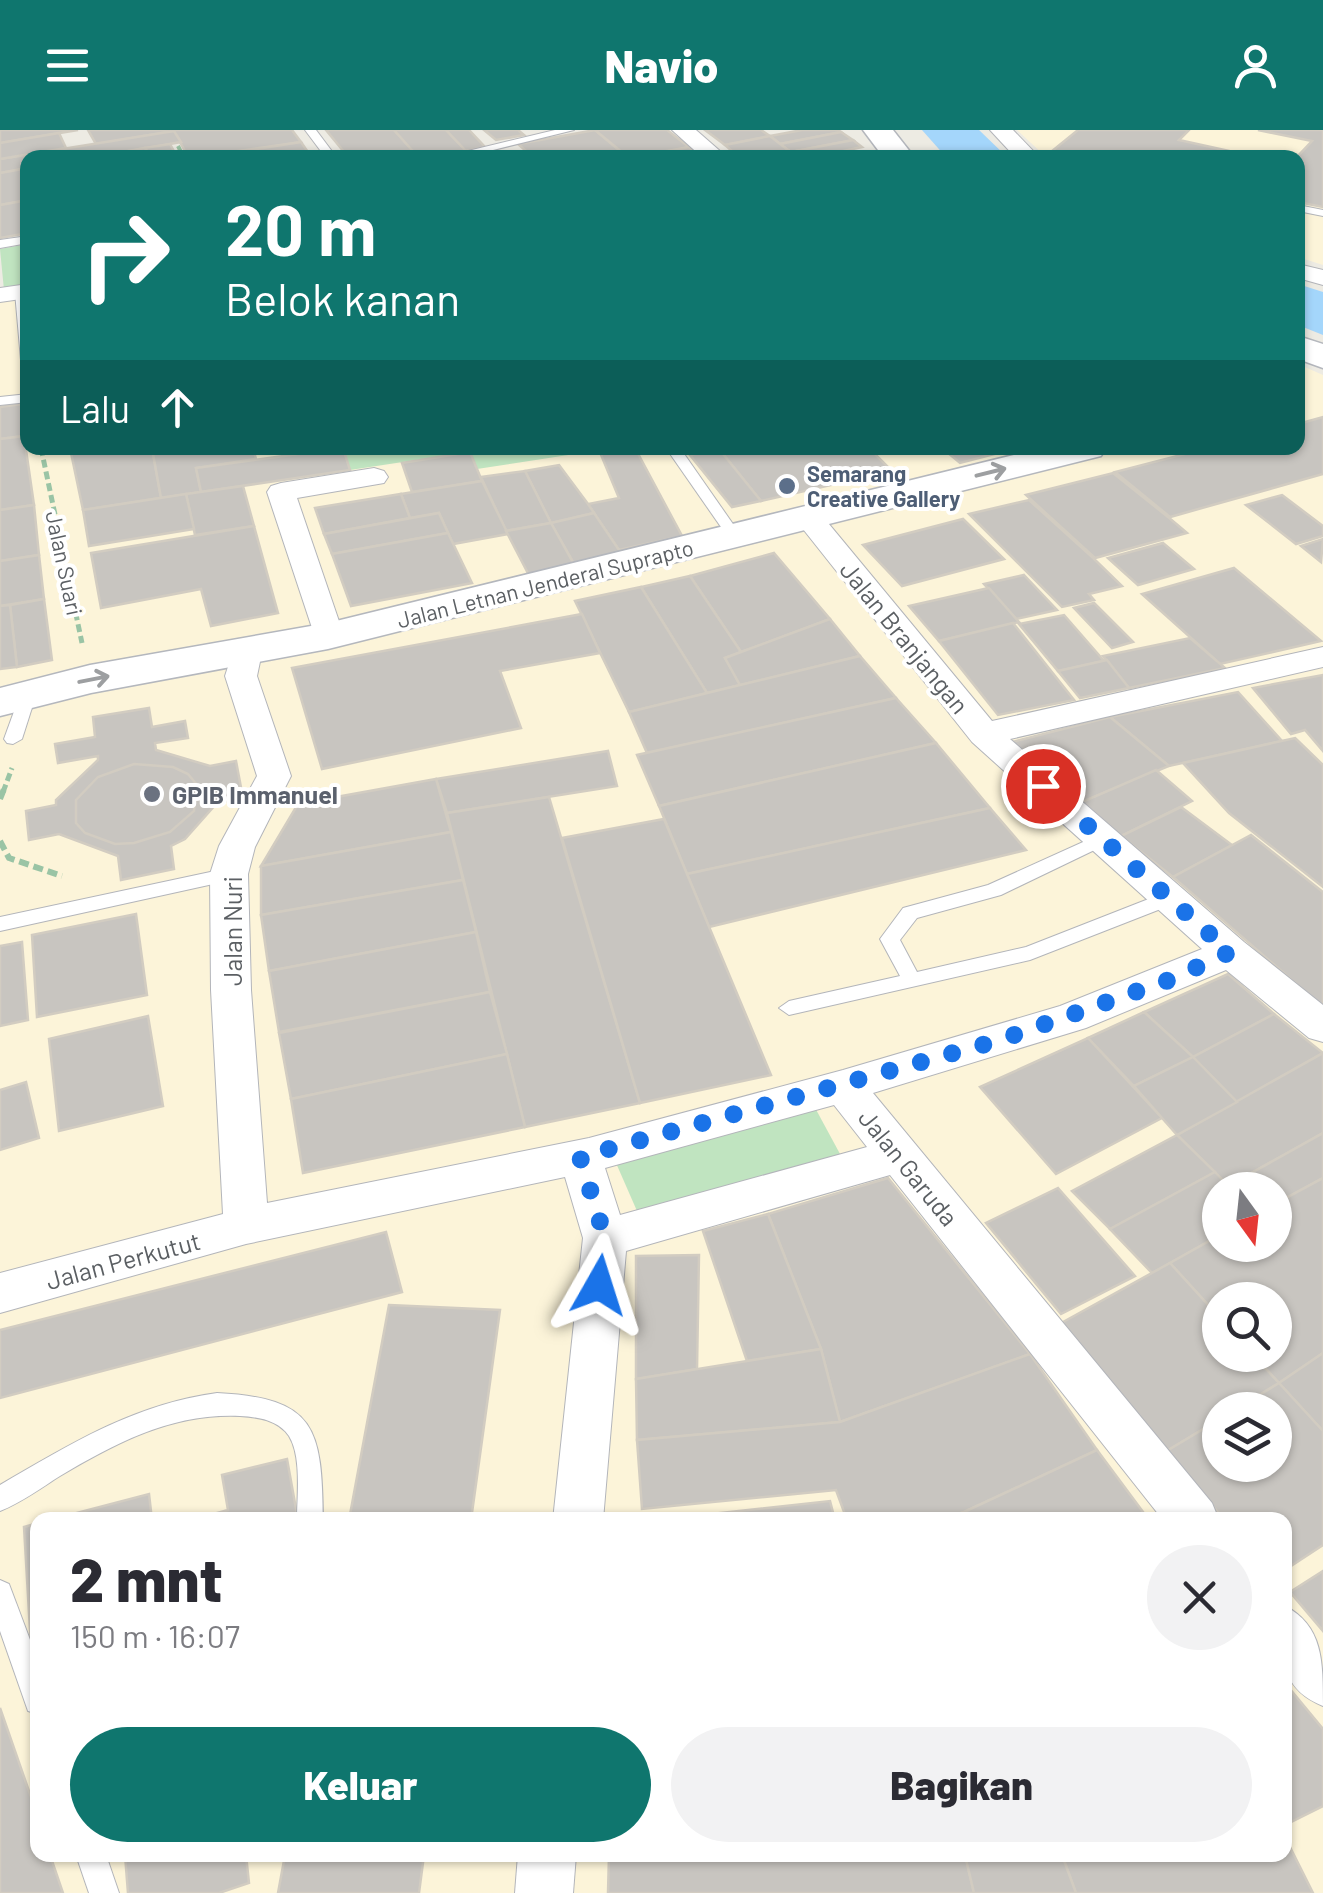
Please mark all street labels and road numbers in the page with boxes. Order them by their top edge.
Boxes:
street label: Jalan Suari [41,508,89,618]
street label: Jalan Letnan Jenderal Suprapto [394,534,696,632]
street label: Jalan Branjangan [834,555,976,719]
street label: Jalan Nuri [217,876,247,986]
street label: Jalan Garuda [853,1103,965,1231]
street label: Jalan Perkutut [43,1225,203,1295]

